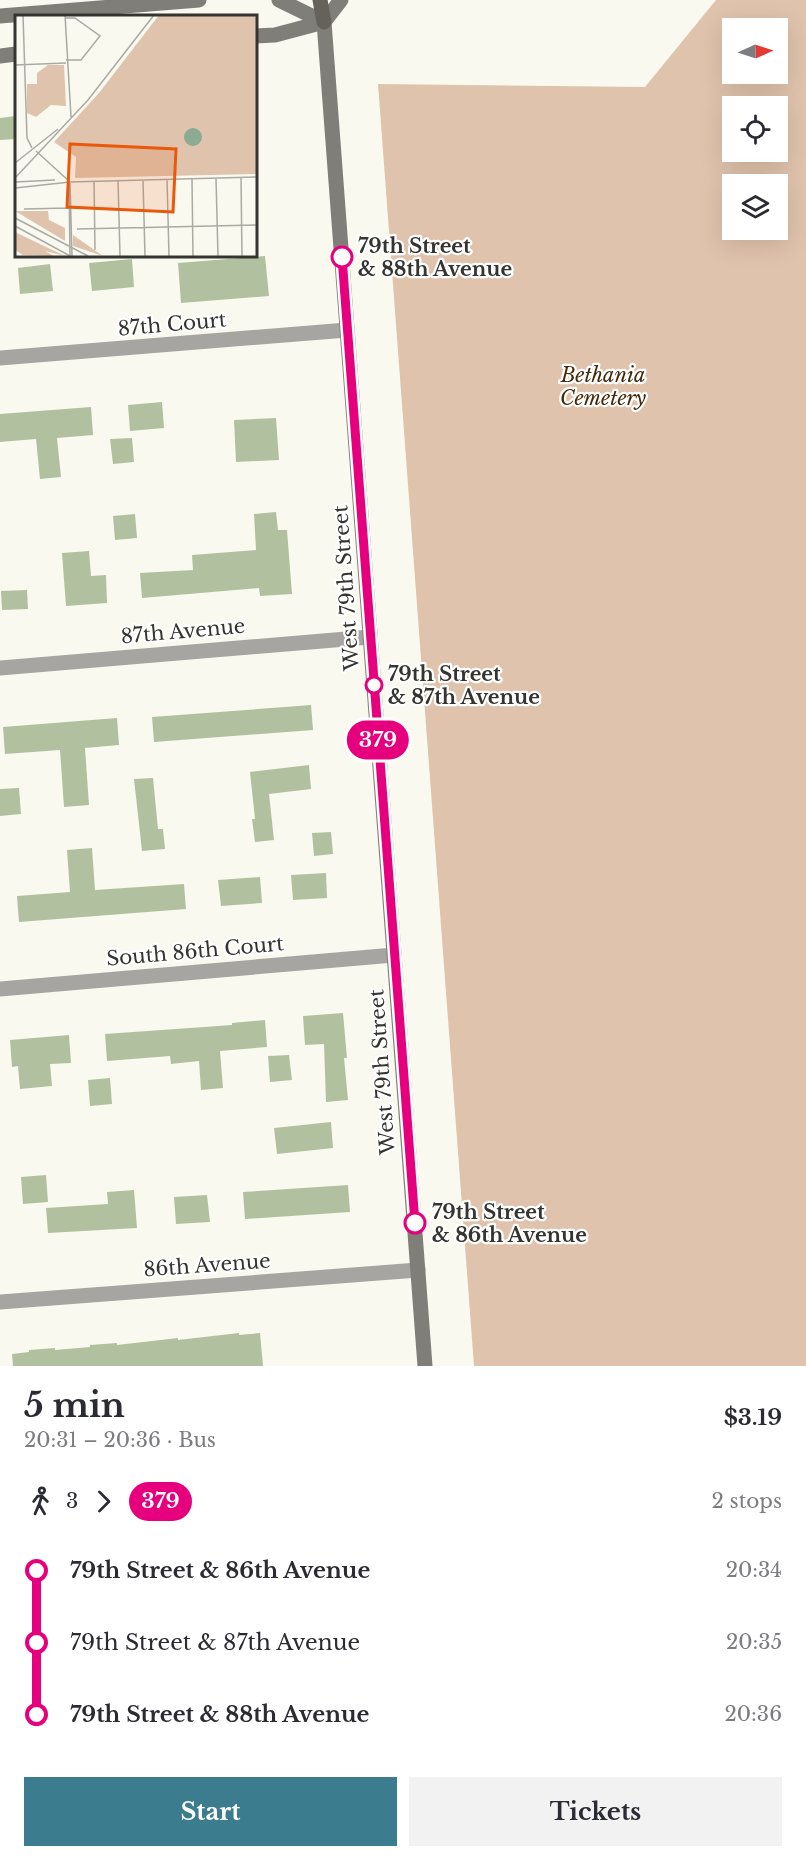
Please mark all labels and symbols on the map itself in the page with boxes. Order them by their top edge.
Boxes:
inset map [15,15,256,256]
north arrow [722,18,788,84]
place label: 79th Street & 88th Avenue [358,234,512,281]
marker: 79th Street & 88th Avenue [331,246,353,268]
street label: 87th Court [117,307,228,341]
park label: Bethania Cemetery [560,363,647,410]
street label: West 79th Street [328,504,364,673]
street label: 87th Avenue [120,614,246,648]
place label: 79th Street & 87th Avenue [388,662,540,709]
marker: 79th Street & 87th Avenue [365,676,383,694]
line badge: 379 [344,720,412,760]
street label: South 86th Court [105,931,285,971]
street label: West 79th Street [364,988,400,1157]
place label: 79th Street & 86th Avenue [432,1200,587,1247]
marker: 79th Street & 86th Avenue [404,1212,426,1234]
street label: 86th Avenue [143,1249,271,1281]

